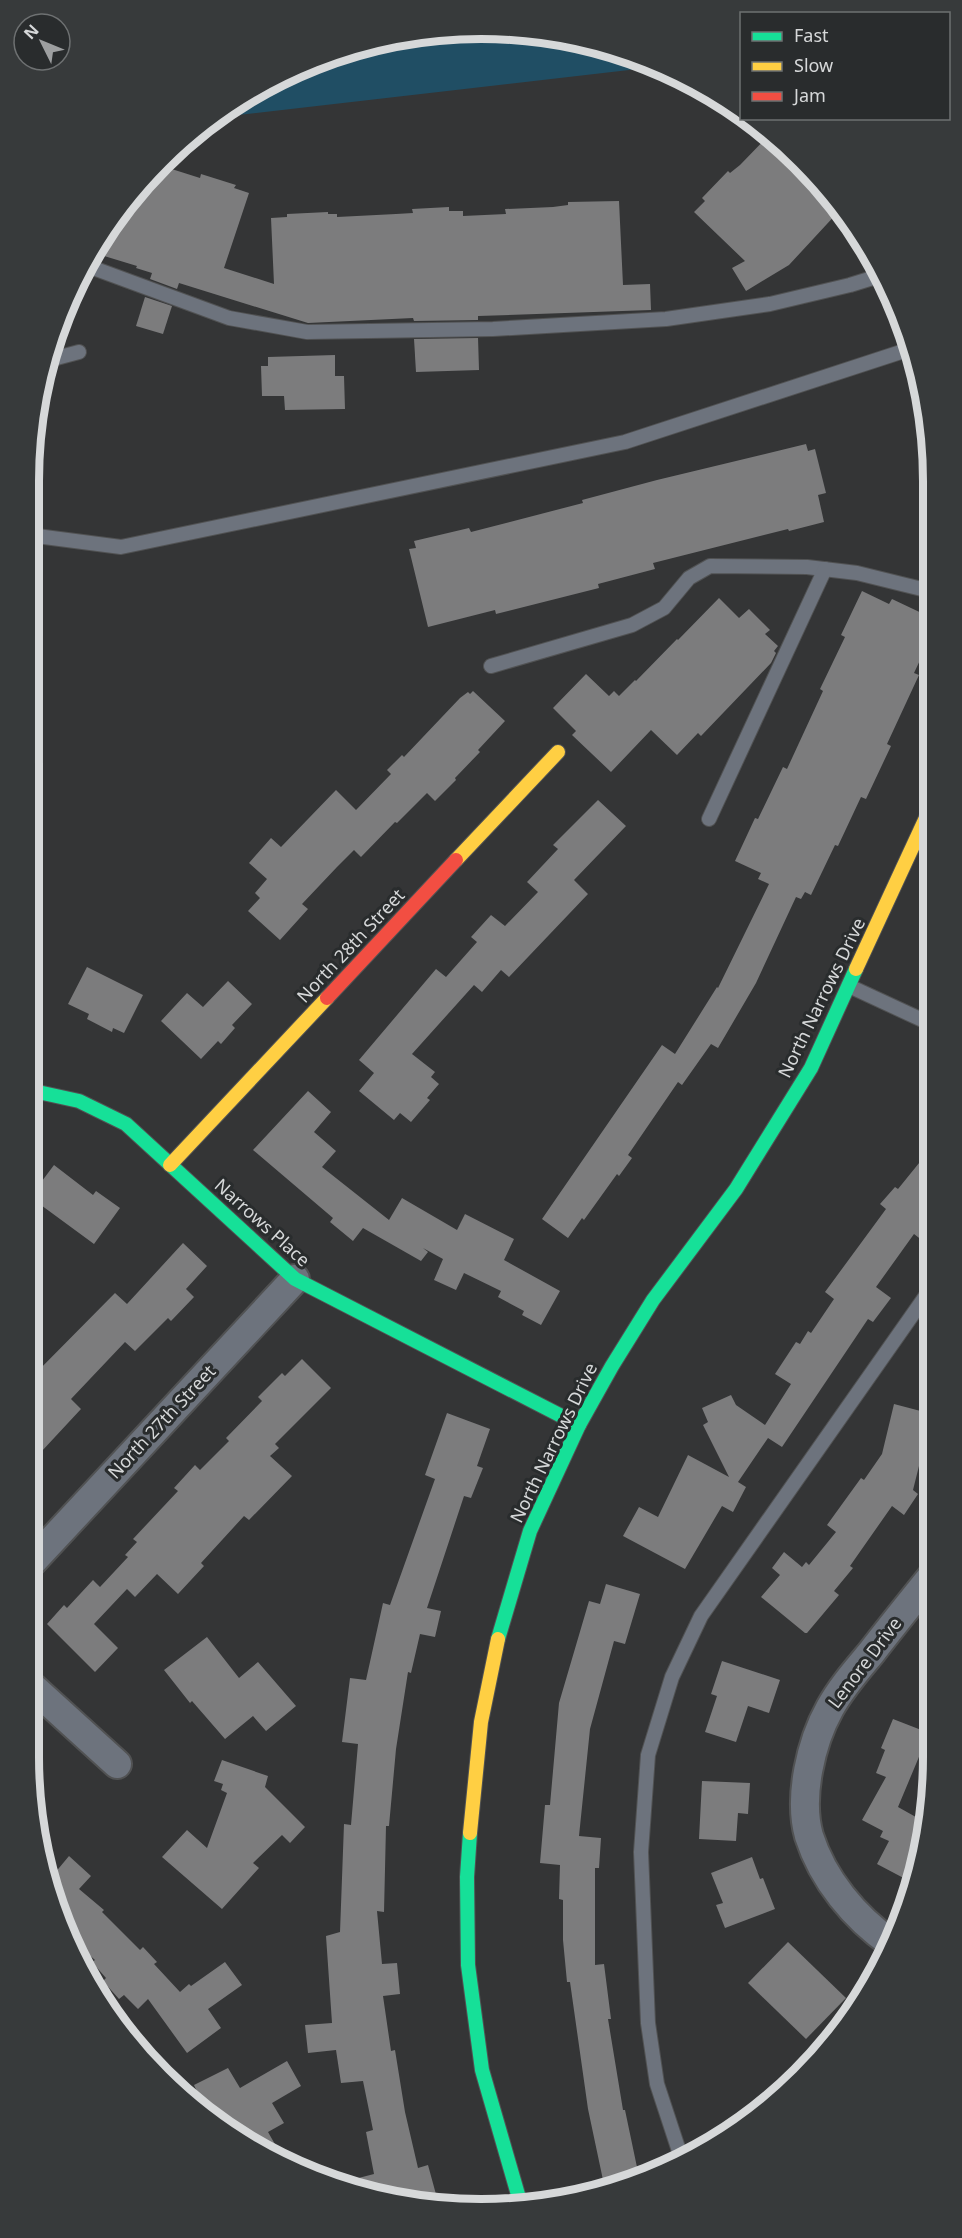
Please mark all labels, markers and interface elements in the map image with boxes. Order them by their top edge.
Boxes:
north arrow [12,12,72,72]
legend [740,12,950,120]
text: N [19,20,44,44]
text: Fast [794,23,829,47]
text: Slow [794,53,833,77]
text: Jam [792,83,826,107]
street label: North 28th Street [291,883,410,1007]
street label: North Narrows Drive [772,914,870,1082]
street label: Narrows Place [210,1173,316,1272]
street label: North 27th Street [102,1359,221,1483]
street label: North Narrows Drive [504,1359,602,1527]
street label: Lenore Drive [822,1612,906,1713]

